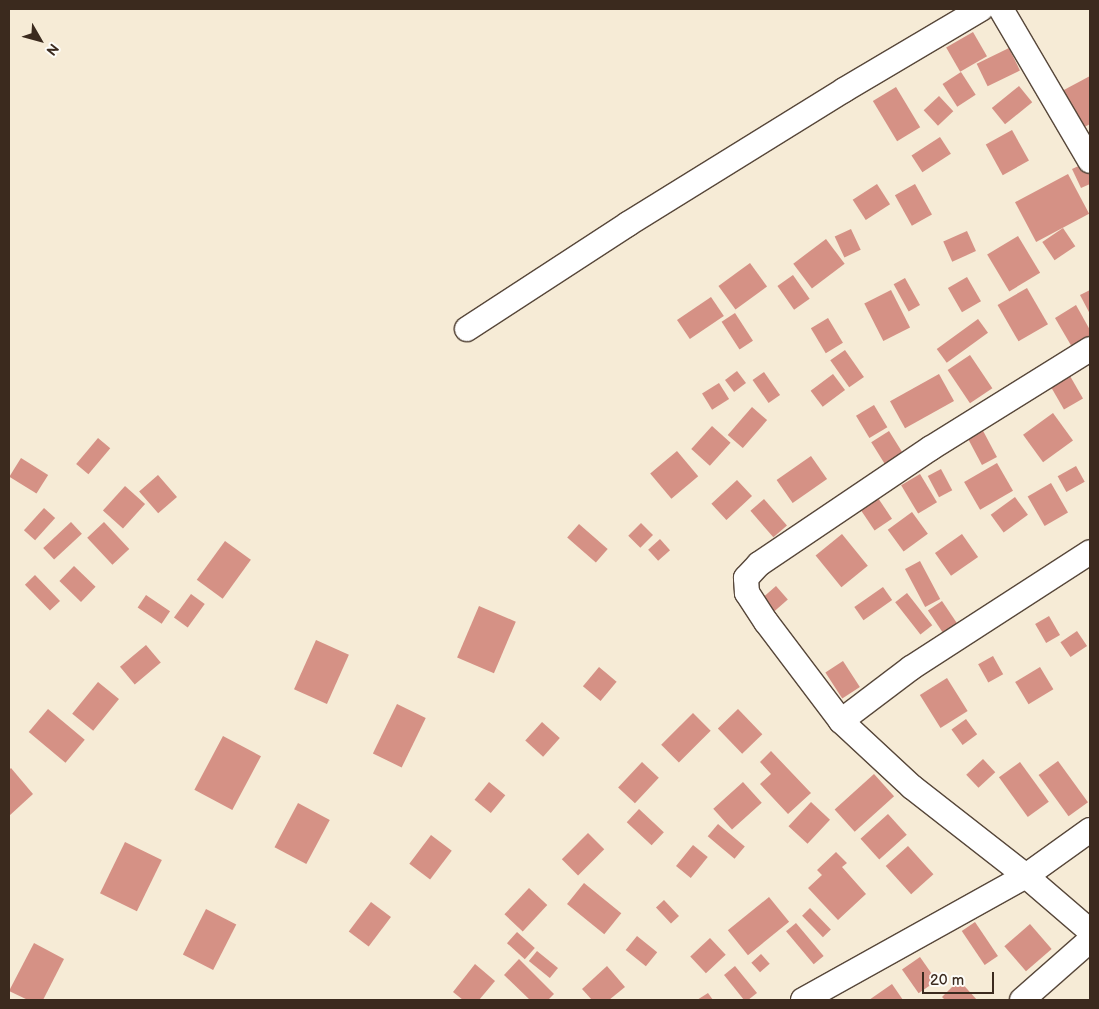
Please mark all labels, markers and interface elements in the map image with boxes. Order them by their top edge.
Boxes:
north arrow [15,15,65,65]
text: N [42,40,62,59]
scale bar [924,962,996,994]
text: 20 m [930,971,964,990]

